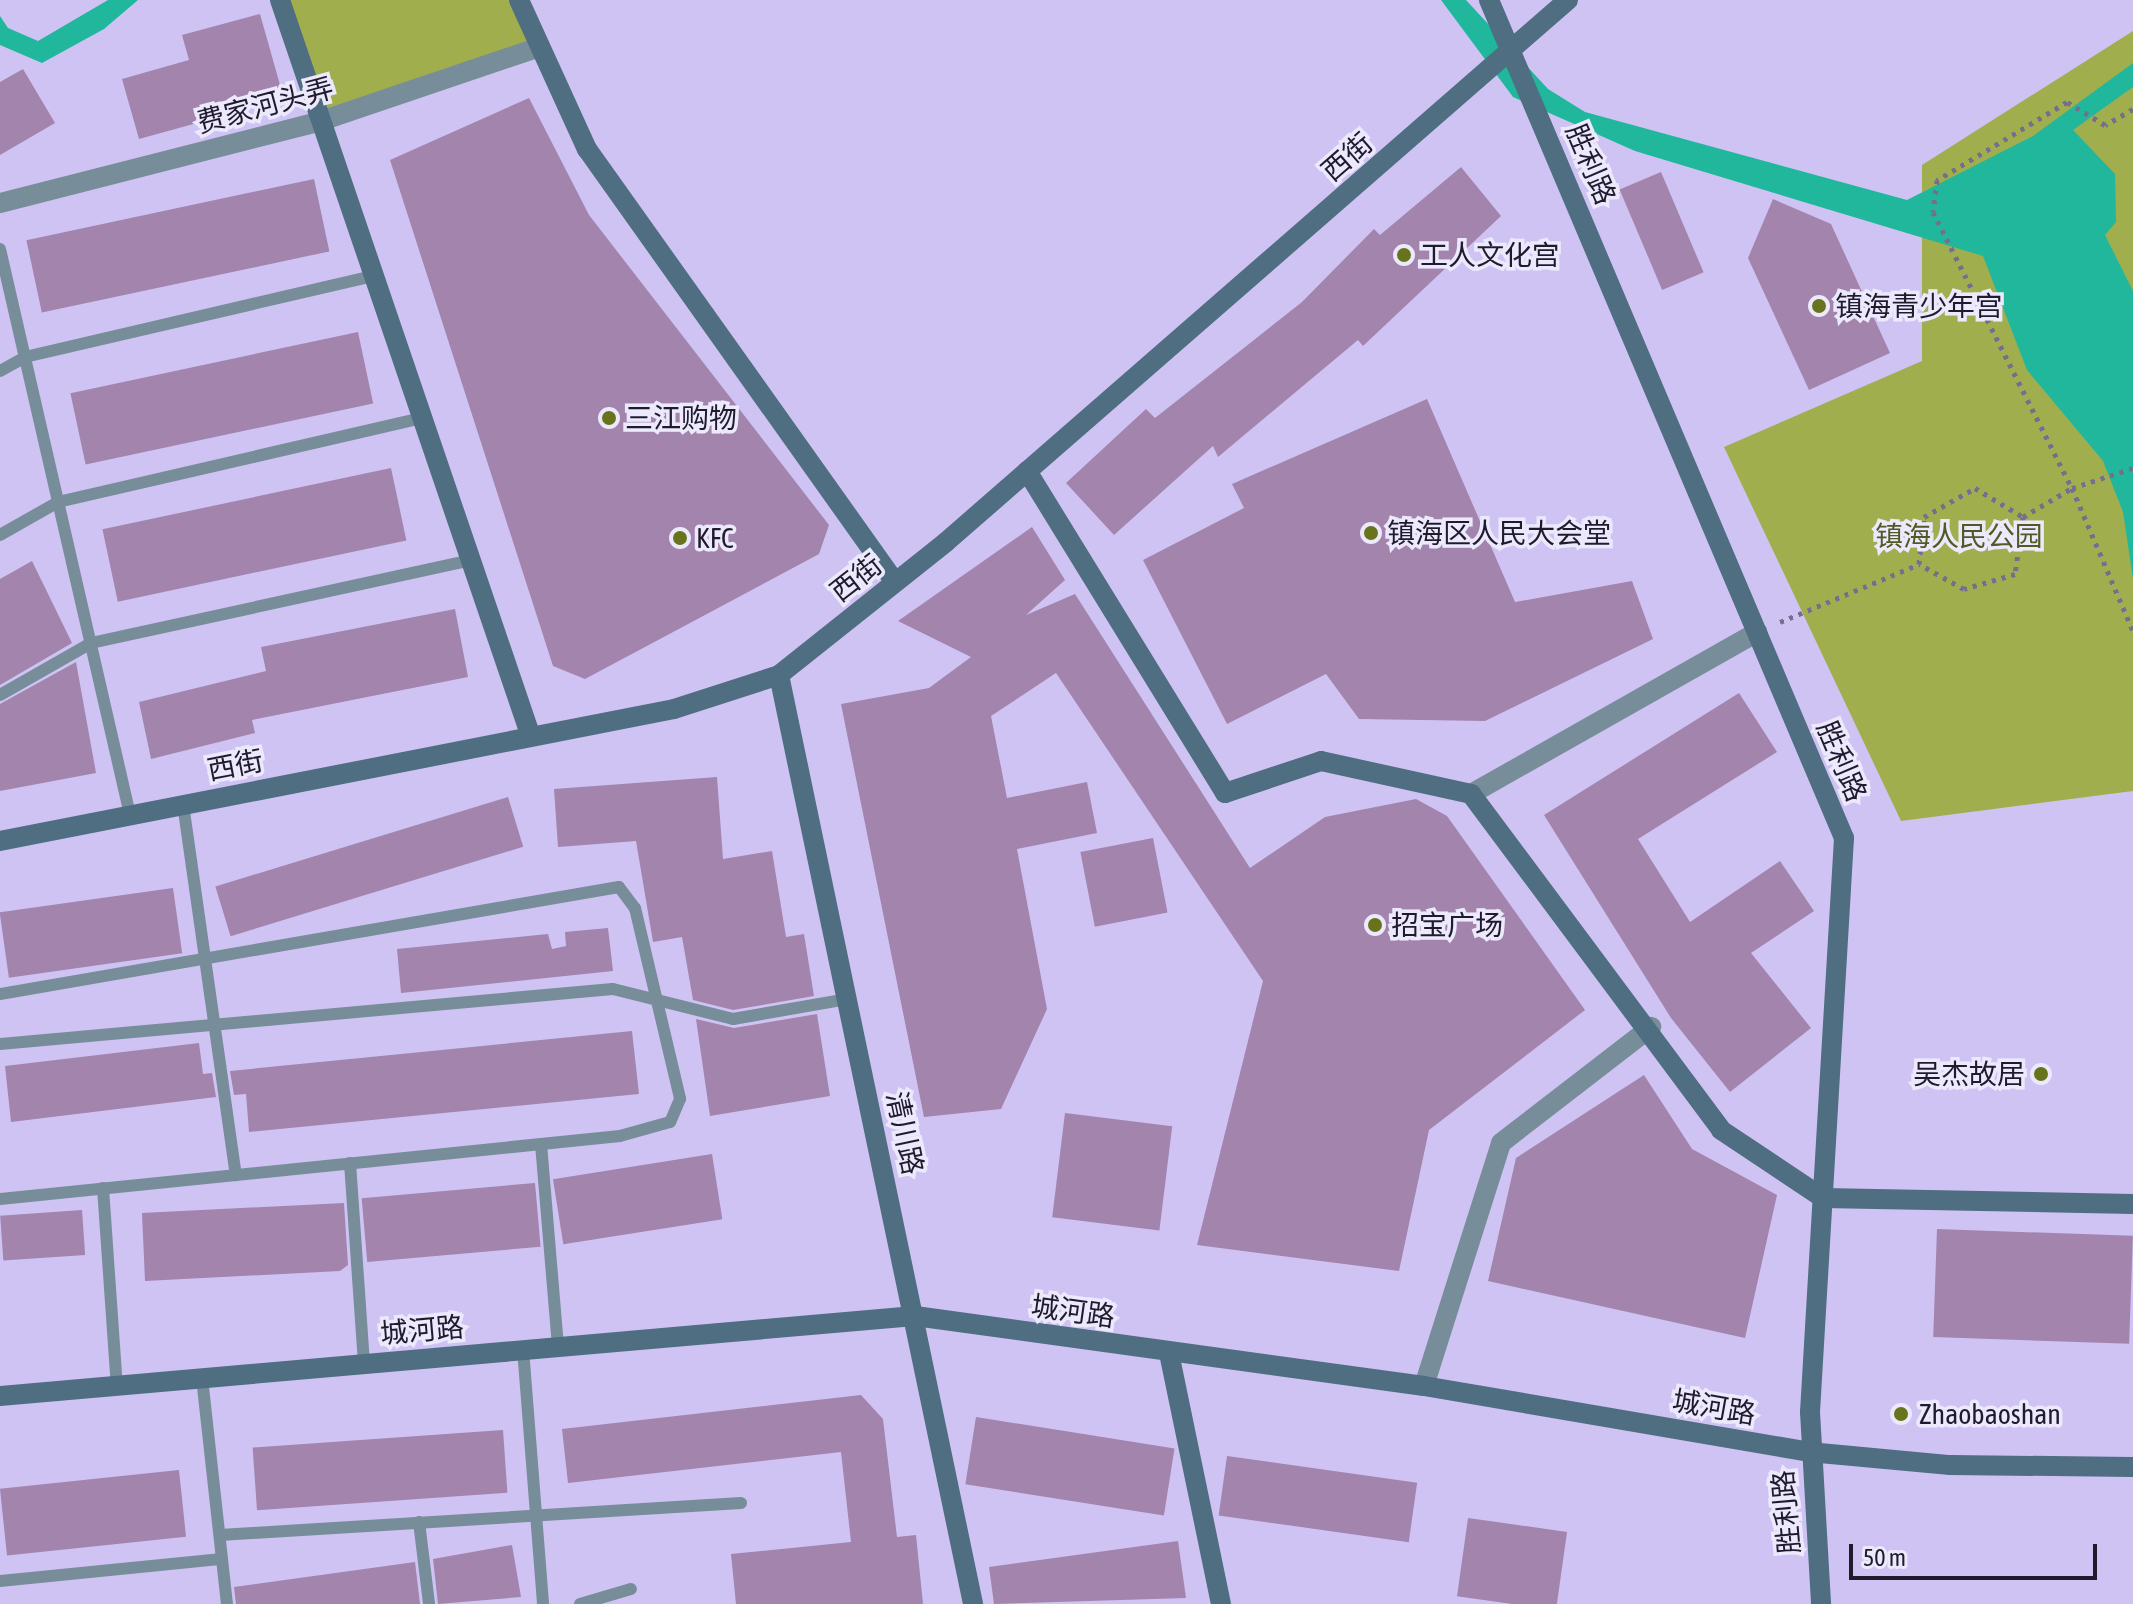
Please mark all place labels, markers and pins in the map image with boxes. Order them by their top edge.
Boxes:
place label: 工人文化宫 [1420,238,1560,272]
marker: 工人文化宫 [1395,246,1413,264]
place label: 镇海青少年宫 [1835,289,2003,323]
marker: 镇海青少年宫 [1810,297,1828,315]
place label: 三江购物 [625,401,737,435]
marker: 三江购物 [600,409,618,427]
place label: 镇海区人民大会堂 [1387,516,1611,550]
place label: KFC [696,521,734,555]
marker: 镇海区人民大会堂 [1362,524,1380,542]
marker: KFC [671,529,689,547]
place label: 招宝广场 [1391,908,1503,942]
marker: 招宝广场 [1366,916,1384,934]
place label: 吴杰故居 [1913,1057,2025,1091]
marker: 吴杰故居 [2032,1065,2050,1083]
place label: Zhaobaoshan [1919,1397,2061,1431]
marker: Zhaobaoshan [1890,1403,1912,1425]

